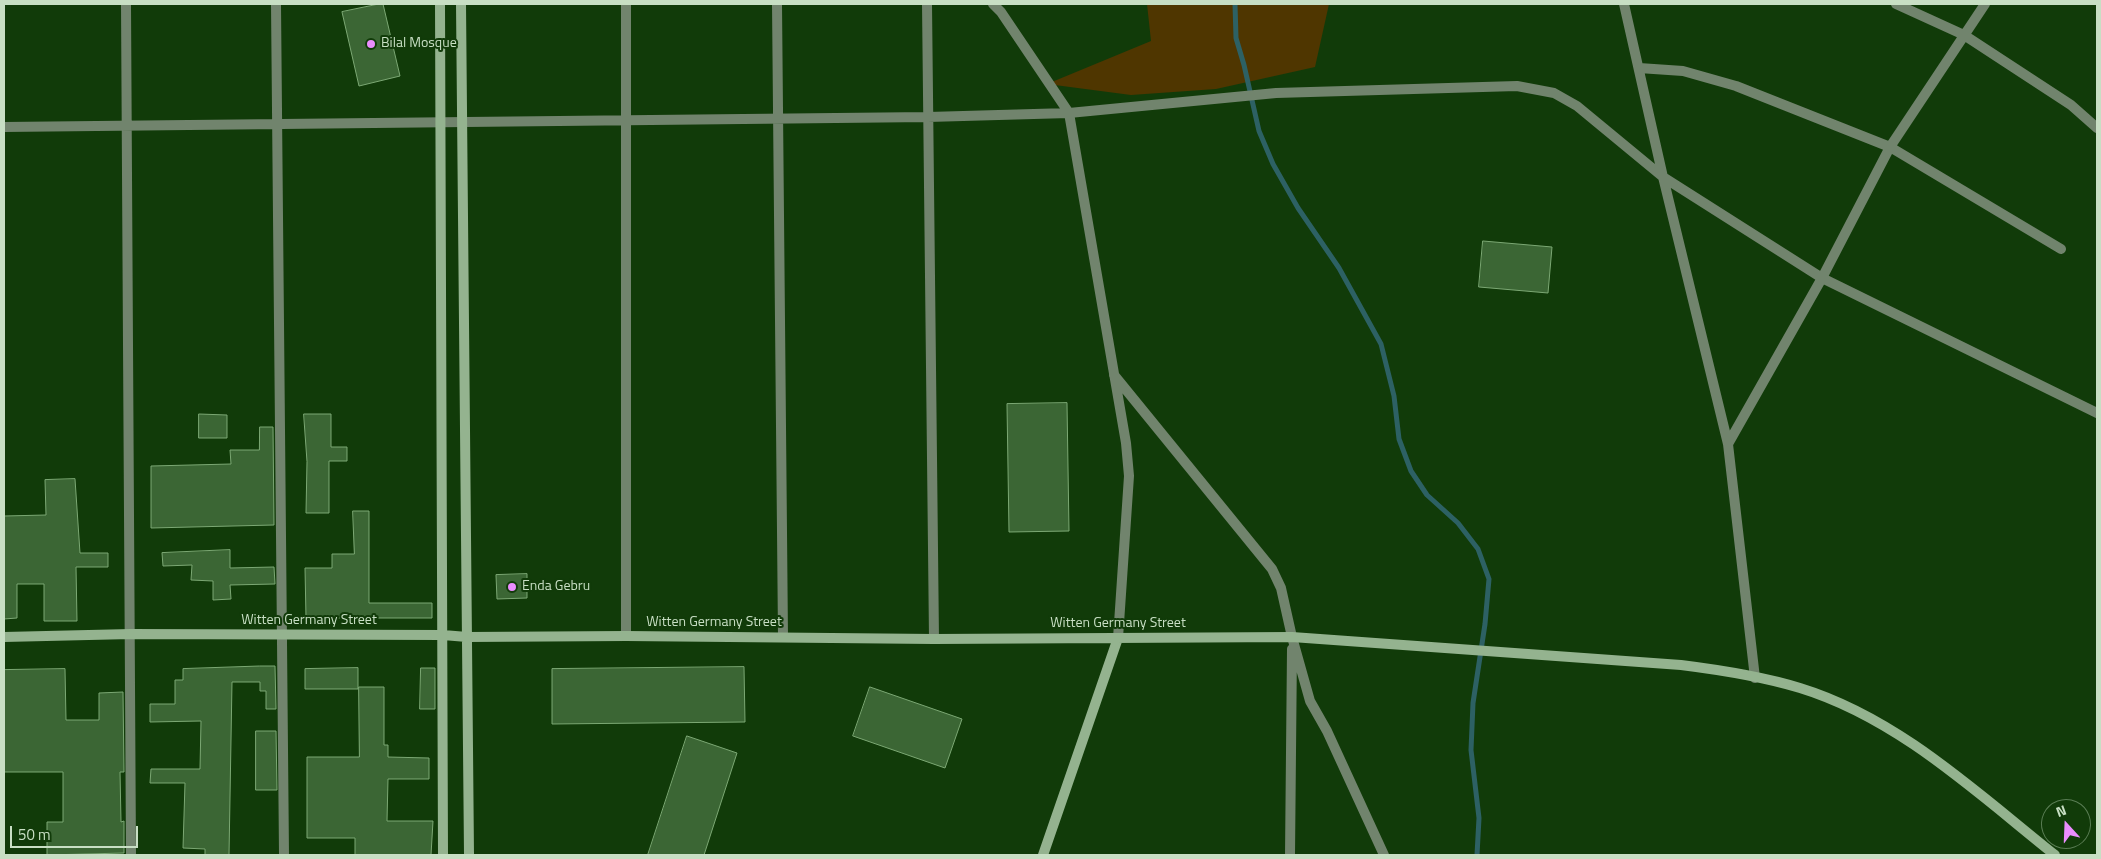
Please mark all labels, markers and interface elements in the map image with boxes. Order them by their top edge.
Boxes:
place label: Bilal Mosque [381,36,457,52]
marker: Bilal Mosque [365,38,377,50]
place label: Enda Gebru [522,579,590,595]
marker: Enda Gebru [506,581,518,593]
street label: Witten Germany Street [241,613,377,629]
street label: Witten Germany Street [646,615,782,631]
street label: Witten Germany Street [1050,616,1186,632]
north arrow [2041,799,2091,849]
text: N [2053,799,2069,822]
scale bar [12,816,140,848]
text: 50 m [18,823,51,846]

